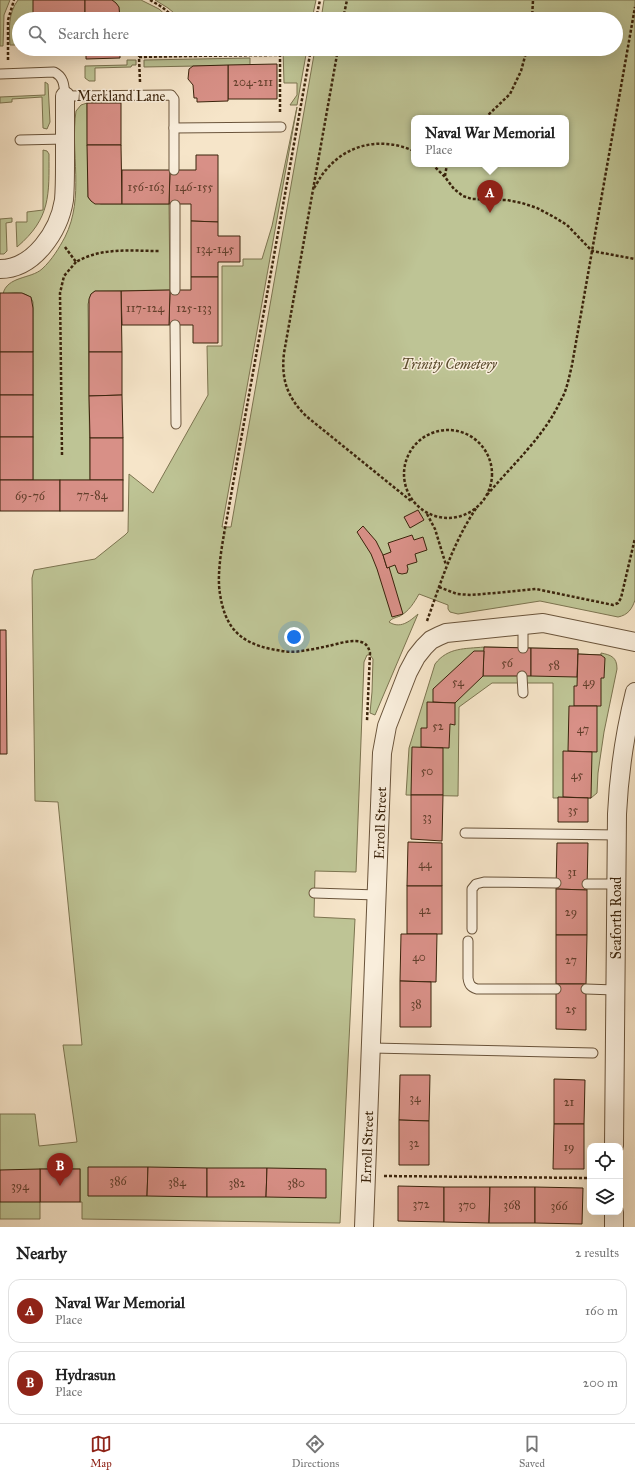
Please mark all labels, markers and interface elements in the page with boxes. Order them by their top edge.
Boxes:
search box [12,12,623,56]
icon: search [26,23,48,45]
text: Search here [58,25,129,43]
house number: 204-211 [233,75,273,89]
street label: Merkland Lane [77,88,166,105]
popup [411,115,569,167]
text: Naval War Memorial [425,124,555,142]
text: Place [425,142,452,158]
house number: 156-163 [128,180,165,194]
house number: 146-155 [175,180,214,194]
pin: A [477,180,503,213]
house number: 134-145 [196,242,235,256]
house number: 117-124 [126,301,164,315]
house number: 125-133 [176,301,212,315]
park label: Trinity Cemetery [401,356,497,373]
house number: 77-84 [77,488,108,502]
house number: 69-76 [15,489,46,503]
your location [284,627,304,647]
house number: 56 [501,656,514,670]
house number: 58 [548,658,560,672]
house number: 54 [452,675,464,689]
house number: 49 [582,675,596,689]
house number: 52 [432,719,444,733]
house number: 47 [577,722,589,736]
house number: 50 [421,764,433,778]
house number: 45 [571,768,584,782]
street label: Erroll Street [371,786,390,860]
house number: 35 [568,803,579,817]
house number: 33 [422,810,432,824]
house number: 44 [418,857,432,871]
house number: 31 [567,865,577,879]
street label: Seaforth Road [608,877,625,959]
house number: 42 [419,903,431,917]
house number: 29 [565,905,577,919]
house number: 40 [412,950,426,964]
house number: 27 [565,953,577,967]
house number: 38 [410,997,422,1011]
house number: 25 [565,1002,577,1016]
house number: 34 [409,1091,421,1105]
house number: 21 [564,1095,575,1109]
street label: Erroll Street [358,1110,377,1184]
house number: 32 [409,1136,419,1150]
house number: 19 [563,1140,575,1154]
map controls [587,1143,623,1215]
button: locate [587,1143,623,1179]
pin: B [47,1153,73,1186]
house number: 386 [109,1174,128,1188]
house number: 384 [168,1175,186,1189]
house number: 382 [228,1176,246,1190]
house number: 380 [287,1176,305,1190]
house number: 394 [11,1179,29,1193]
button: layers [587,1179,623,1215]
house number: 372 [412,1197,430,1211]
house number: 370 [458,1198,476,1212]
house number: 368 [503,1198,521,1212]
house number: 366 [550,1199,568,1213]
text: Nearby [16,1243,67,1264]
text: 2 results [575,1245,619,1261]
text: Naval War Memorial [55,1294,185,1312]
text: A [26,1303,34,1319]
text: 160 m [585,1303,618,1319]
text: Place [55,1312,82,1328]
text: Hydrasun [55,1366,116,1384]
text: B [26,1375,34,1391]
text: 200 m [583,1375,618,1391]
text: Place [55,1384,82,1400]
tab: Map [90,1433,112,1470]
tab: Directions [292,1433,339,1470]
tab: Saved [519,1433,545,1470]

